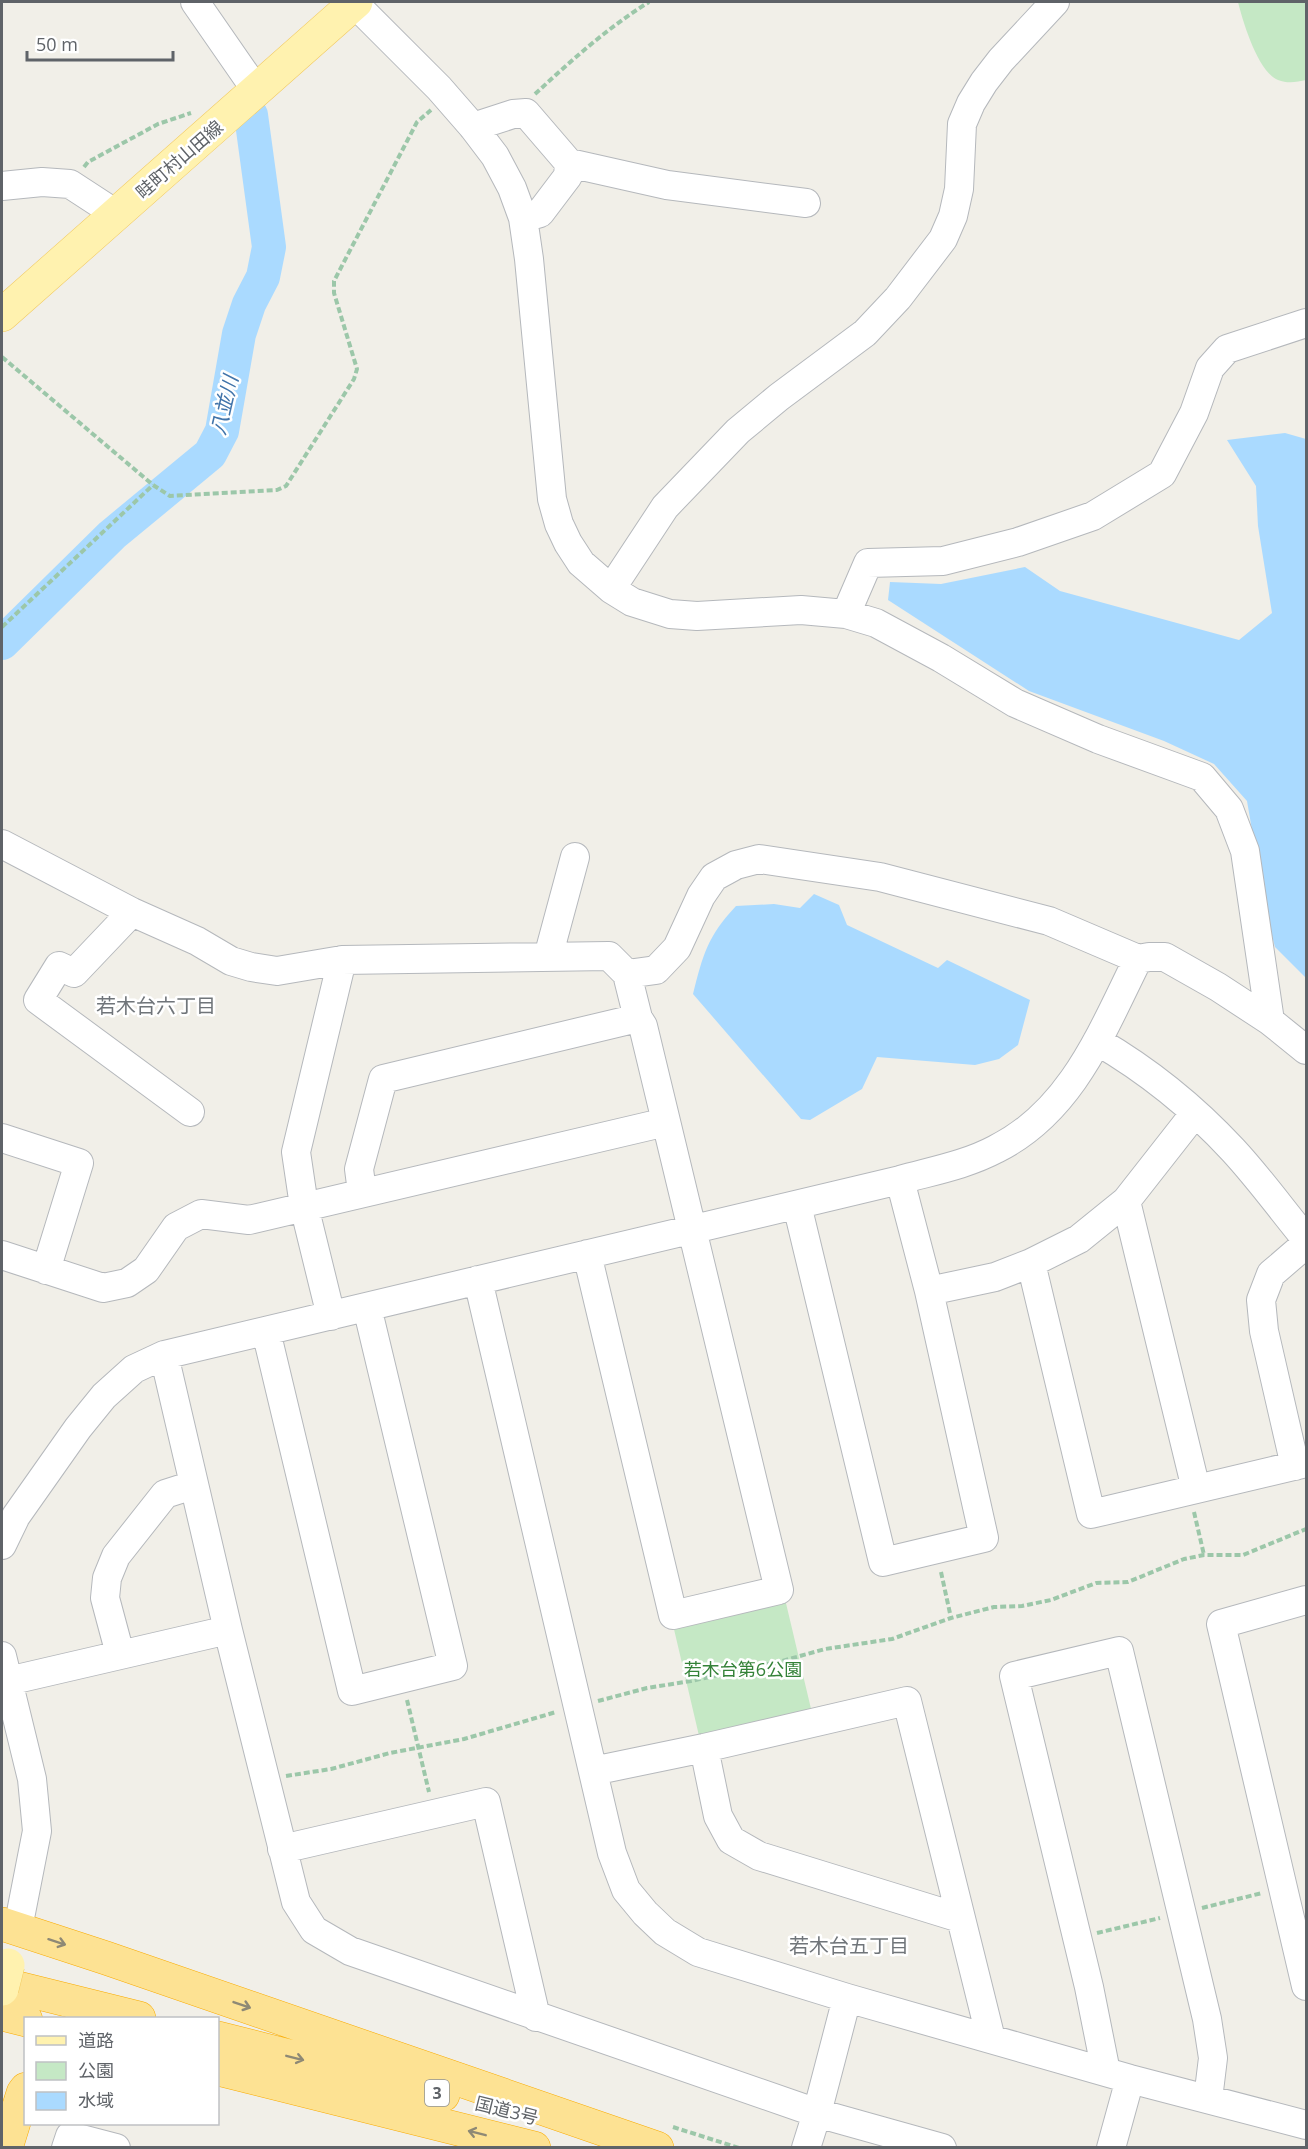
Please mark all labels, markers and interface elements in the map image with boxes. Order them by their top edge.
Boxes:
scale bar [27,24,172,62]
text: 50 m [36,32,78,56]
street label: 畦町村山田線 [130,115,228,203]
water label: 八並川 [204,371,244,437]
district label: 若木台六丁目 [96,992,216,1019]
park label: 若木台第6公園 [684,1657,802,1681]
district label: 若木台五丁目 [789,1932,909,1959]
one-way arrow [47,1937,66,1948]
one-way arrow [232,2000,251,2011]
legend [24,2017,219,2125]
text: 道路 [78,2028,114,2052]
one-way arrow [285,2052,304,2064]
text: 公園 [78,2058,114,2082]
road number: 3 [425,2080,449,2106]
text: 水域 [78,2088,114,2112]
street label: 国道3号 [473,2091,541,2129]
one-way arrow [468,2127,487,2139]

